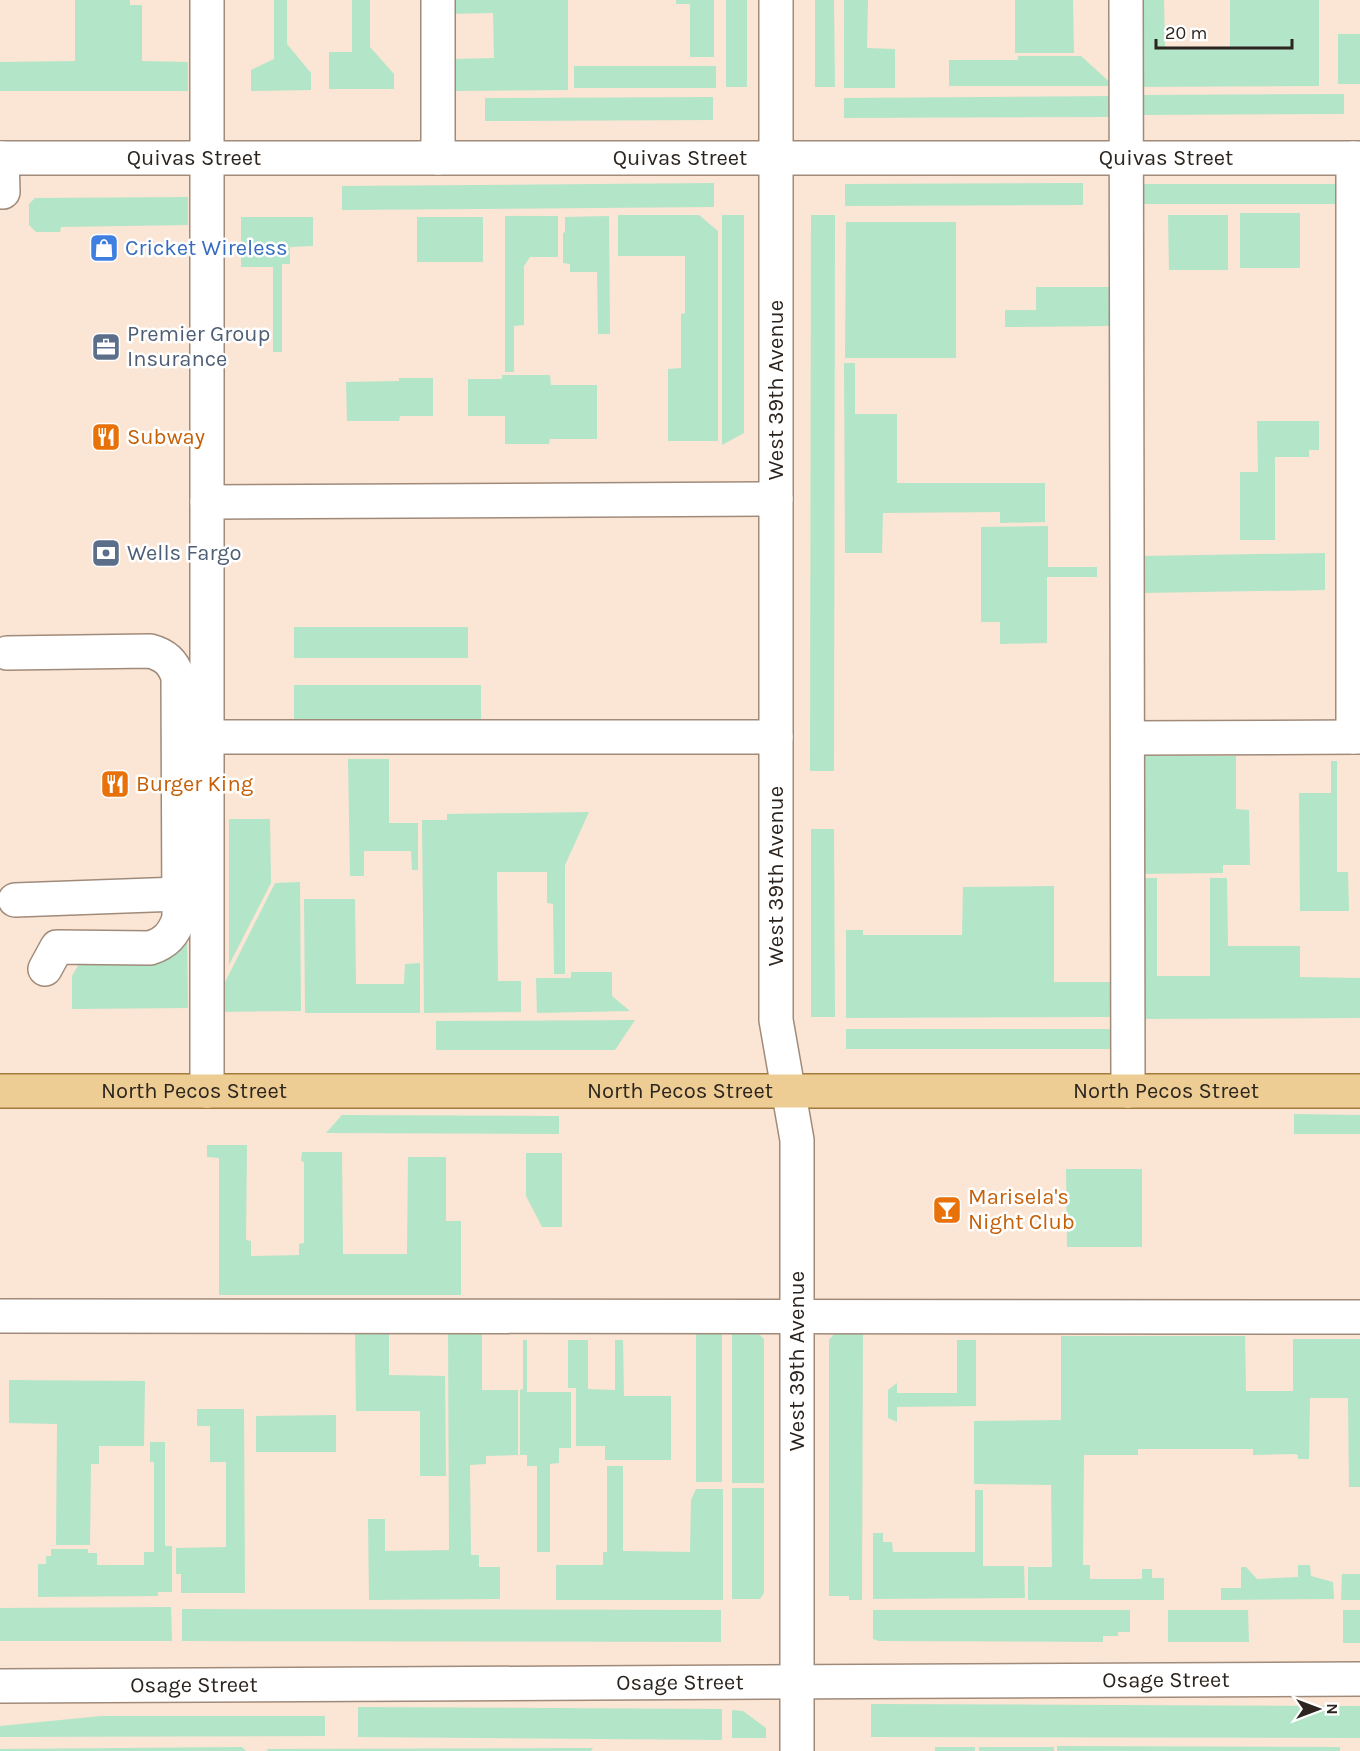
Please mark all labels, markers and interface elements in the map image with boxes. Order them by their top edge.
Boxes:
scale bar [1156,12,1292,50]
text: 20 m [1165,22,1207,44]
street label: Quivas Street [127,145,261,171]
street label: Quivas Street [613,145,747,171]
street label: Quivas Street [1099,145,1233,171]
shop icon: Cricket Wireless [88,232,120,264]
place label: Cricket Wireless [125,235,288,261]
street label: West 39th Avenue [763,300,789,480]
place label: Premier Group Insurance [127,321,270,372]
office icon: Premier Group Insurance [90,331,122,363]
restaurant icon: Subway [90,421,122,453]
place label: Subway [127,424,205,450]
bank icon: Wells Fargo [90,537,122,569]
place label: Wells Fargo [127,540,242,566]
restaurant icon: Burger King [99,768,131,800]
place label: Burger King [136,771,254,797]
street label: West 39th Avenue [763,786,789,966]
street label: North Pecos Street [101,1078,287,1104]
street label: North Pecos Street [587,1078,773,1104]
street label: North Pecos Street [1073,1078,1259,1104]
place label: Marisela's Night Club [968,1184,1075,1235]
bar icon: Marisela's Night Club [931,1194,963,1226]
street label: West 39th Avenue [784,1271,810,1451]
street label: Osage Street [1102,1667,1230,1693]
street label: Osage Street [616,1669,744,1696]
street label: Osage Street [130,1672,258,1698]
north arrow [1288,1679,1348,1739]
text: N [1323,1703,1342,1715]

